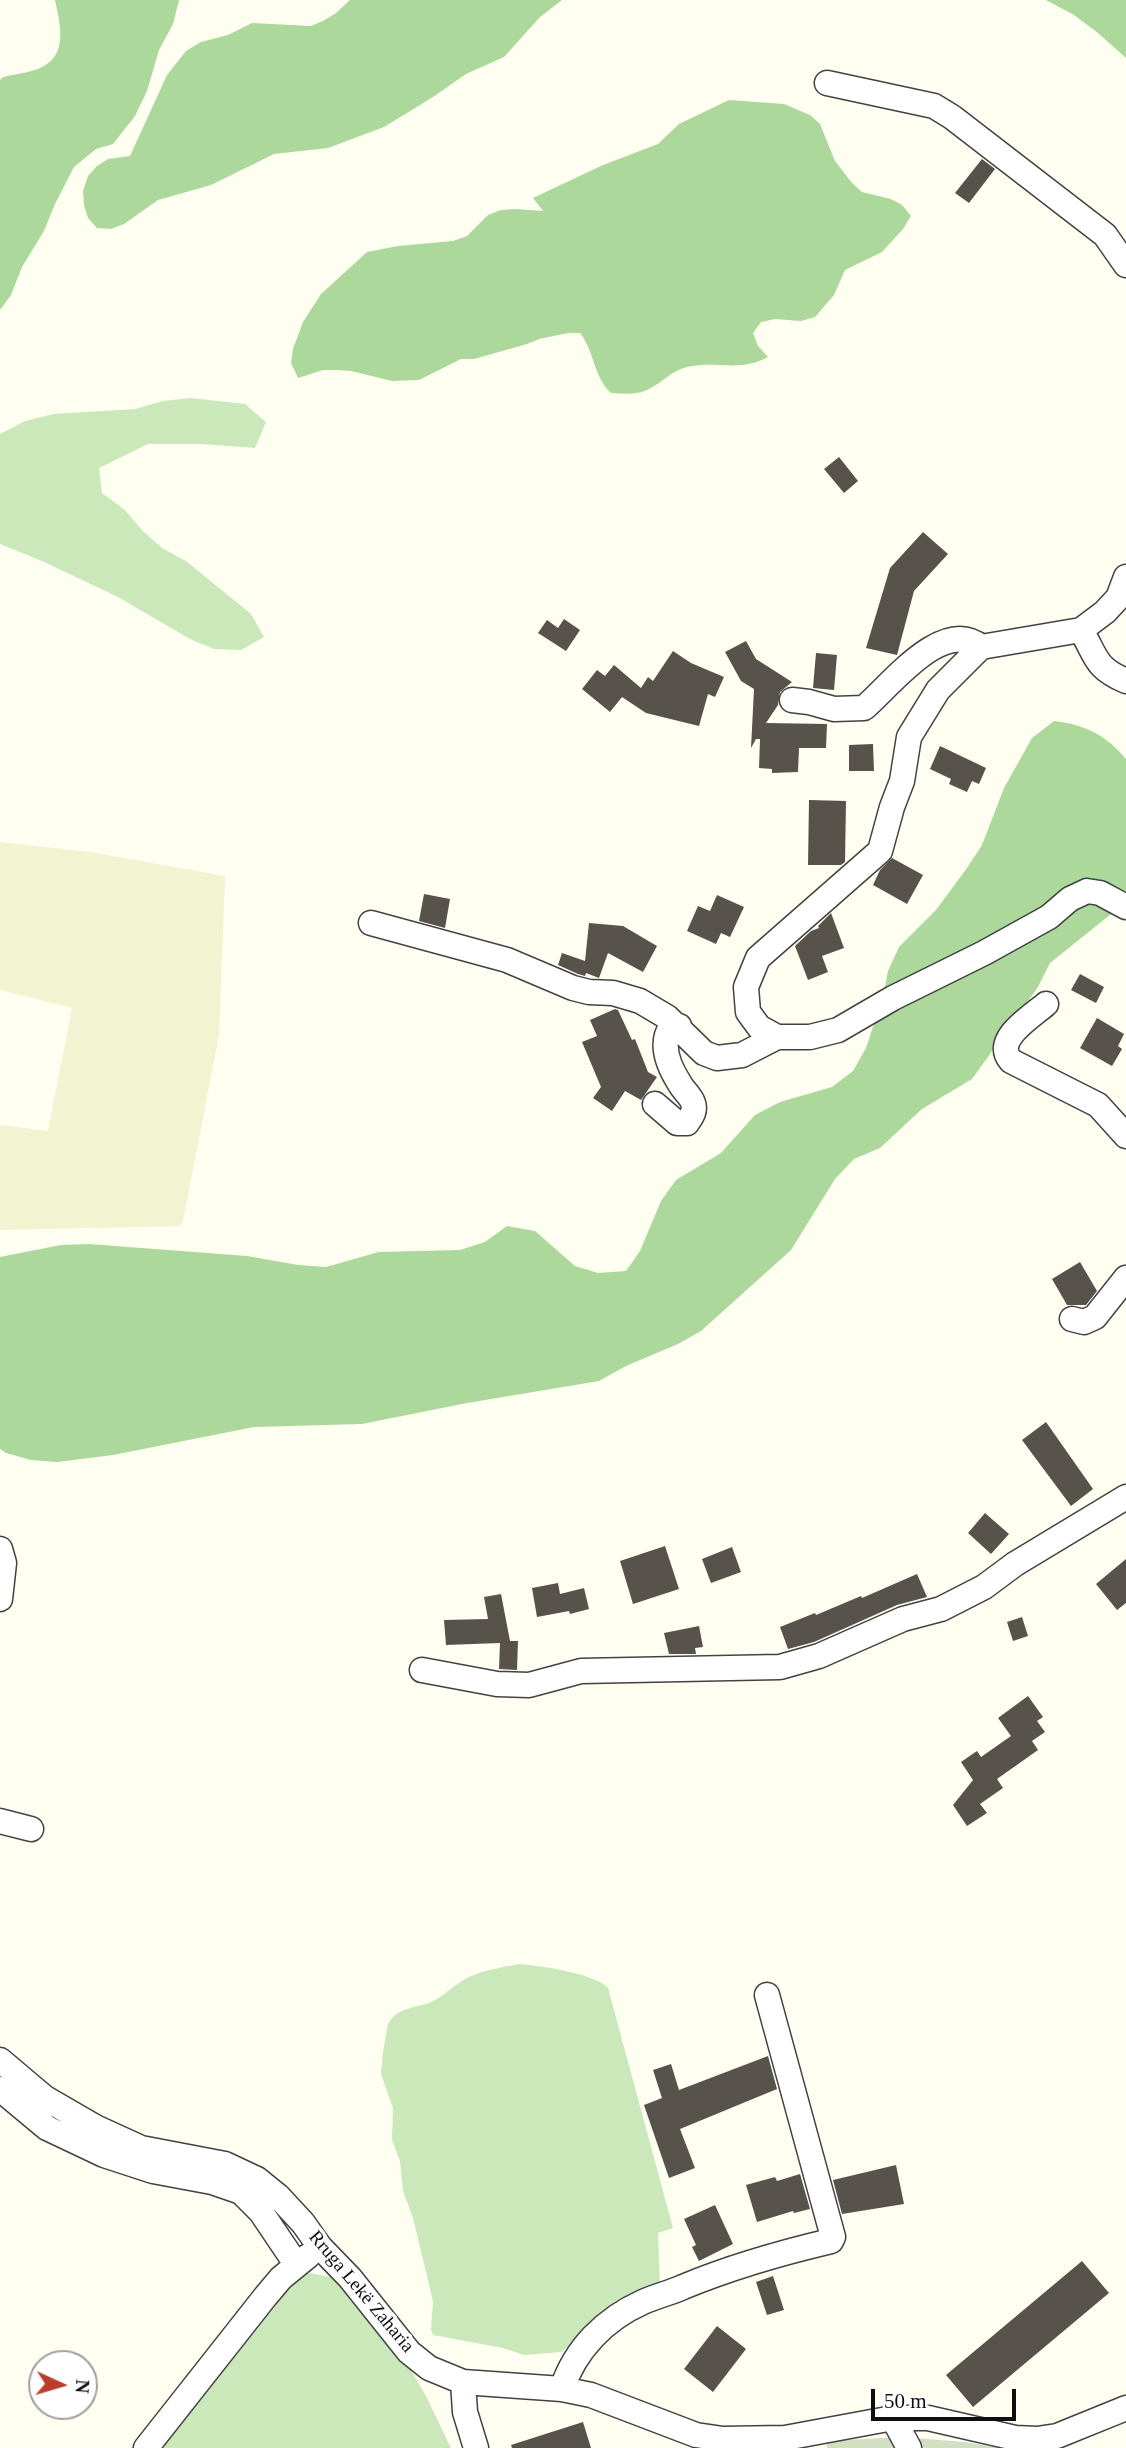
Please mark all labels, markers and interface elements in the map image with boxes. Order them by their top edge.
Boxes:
street label: Rruga Lekë Zaharia [303,2226,419,2358]
north arrow [28,2350,98,2420]
scale bar [874,2374,1019,2418]
text: N [71,2379,93,2394]
text: 50 m [884,2389,927,2413]

